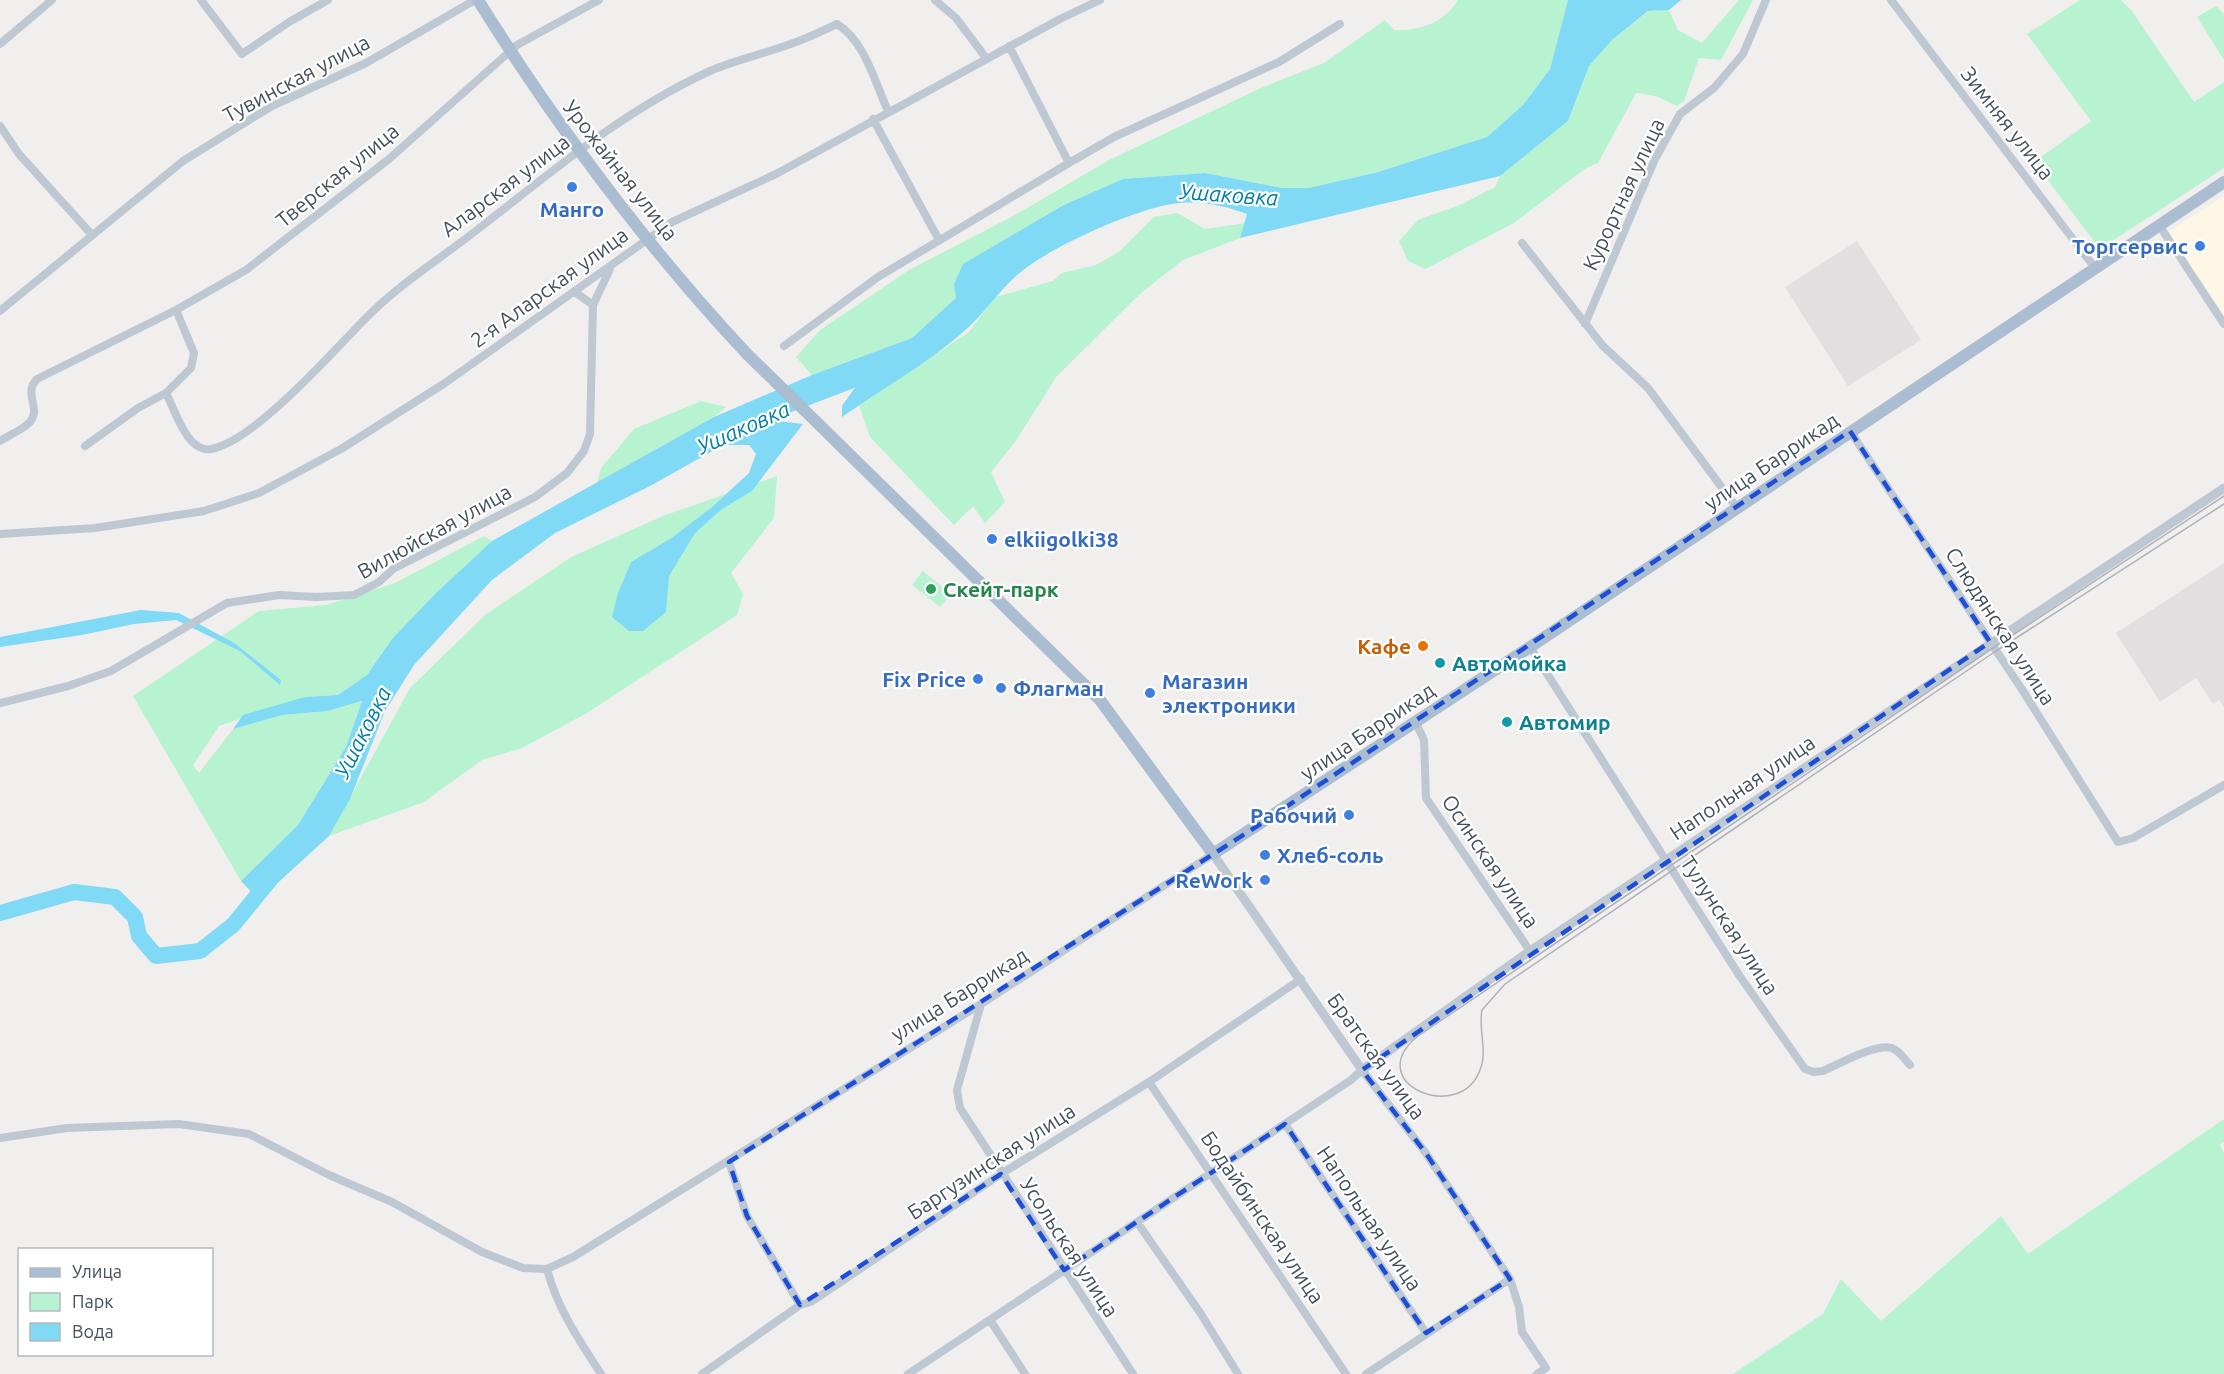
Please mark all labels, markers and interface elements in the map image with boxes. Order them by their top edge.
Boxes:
street label: Тувинская улица [218,29,374,127]
street label: Зимняя улица [1956,62,2060,184]
street label: Урожайная улица [559,95,683,245]
street label: Курортная улица [1577,114,1669,274]
street label: Тверская улица [271,118,403,232]
street label: Аларская улица [436,129,574,241]
water label: Ушаковка [1178,178,1279,210]
marker: Манго [565,180,579,194]
place label: Манго [540,197,604,221]
street label: 2-я Аларская улица [466,222,632,352]
place label: Торгсервис [2072,234,2188,258]
marker: Торгсервис [2193,239,2207,253]
water label: Ушаковка [692,395,793,459]
street label: улица Баррикад [1699,407,1843,515]
street label: Вилюйская улица [353,479,515,583]
place label: elkiigolki38 [1004,527,1119,551]
marker: elkiigolki38 [985,532,999,546]
street label: Слюдянская улица [1941,543,2061,709]
place label: Скейт-парк [943,577,1059,601]
marker: Скейт-парк [924,582,938,596]
place label: Кафе [1357,634,1411,658]
marker: Кафе [1416,639,1430,653]
place label: Автомойка [1452,651,1567,675]
marker: Автомойка [1433,656,1447,670]
place label: Fix Price [882,667,966,691]
place label: Магазин электроники [1162,669,1296,717]
marker: Fix Price [971,672,985,686]
place label: Флагман [1013,676,1104,700]
street label: улица Баррикад [1295,677,1439,785]
marker: Флагман [994,681,1008,695]
water label: Ушаковка [328,682,396,783]
marker: Магазин электроники [1143,686,1157,700]
place label: Автомир [1519,710,1611,734]
marker: Автомир [1500,715,1514,729]
street label: Напольная улица [1665,730,1819,844]
street label: Осинская улица [1438,790,1544,932]
place label: Рабочий [1250,803,1337,827]
marker: Рабочий [1342,808,1356,822]
place label: Хлеб-соль [1277,843,1384,867]
marker: Хлеб-соль [1258,848,1272,862]
street label: Тулунская улица [1676,851,1784,999]
place label: ReWork [1175,868,1253,892]
marker: ReWork [1258,873,1272,887]
street label: улица Баррикад [886,942,1032,1046]
street label: Братская улица [1323,988,1431,1124]
street label: Баргузинская улица [903,1098,1079,1224]
street label: Бодайбинская улица [1196,1126,1330,1308]
street label: Напольная улица [1313,1141,1427,1295]
street label: Усольская улица [1016,1173,1124,1321]
legend [18,1248,213,1356]
text: Улица [72,1261,122,1281]
text: Парк [72,1291,113,1311]
text: Вода [72,1321,114,1341]

